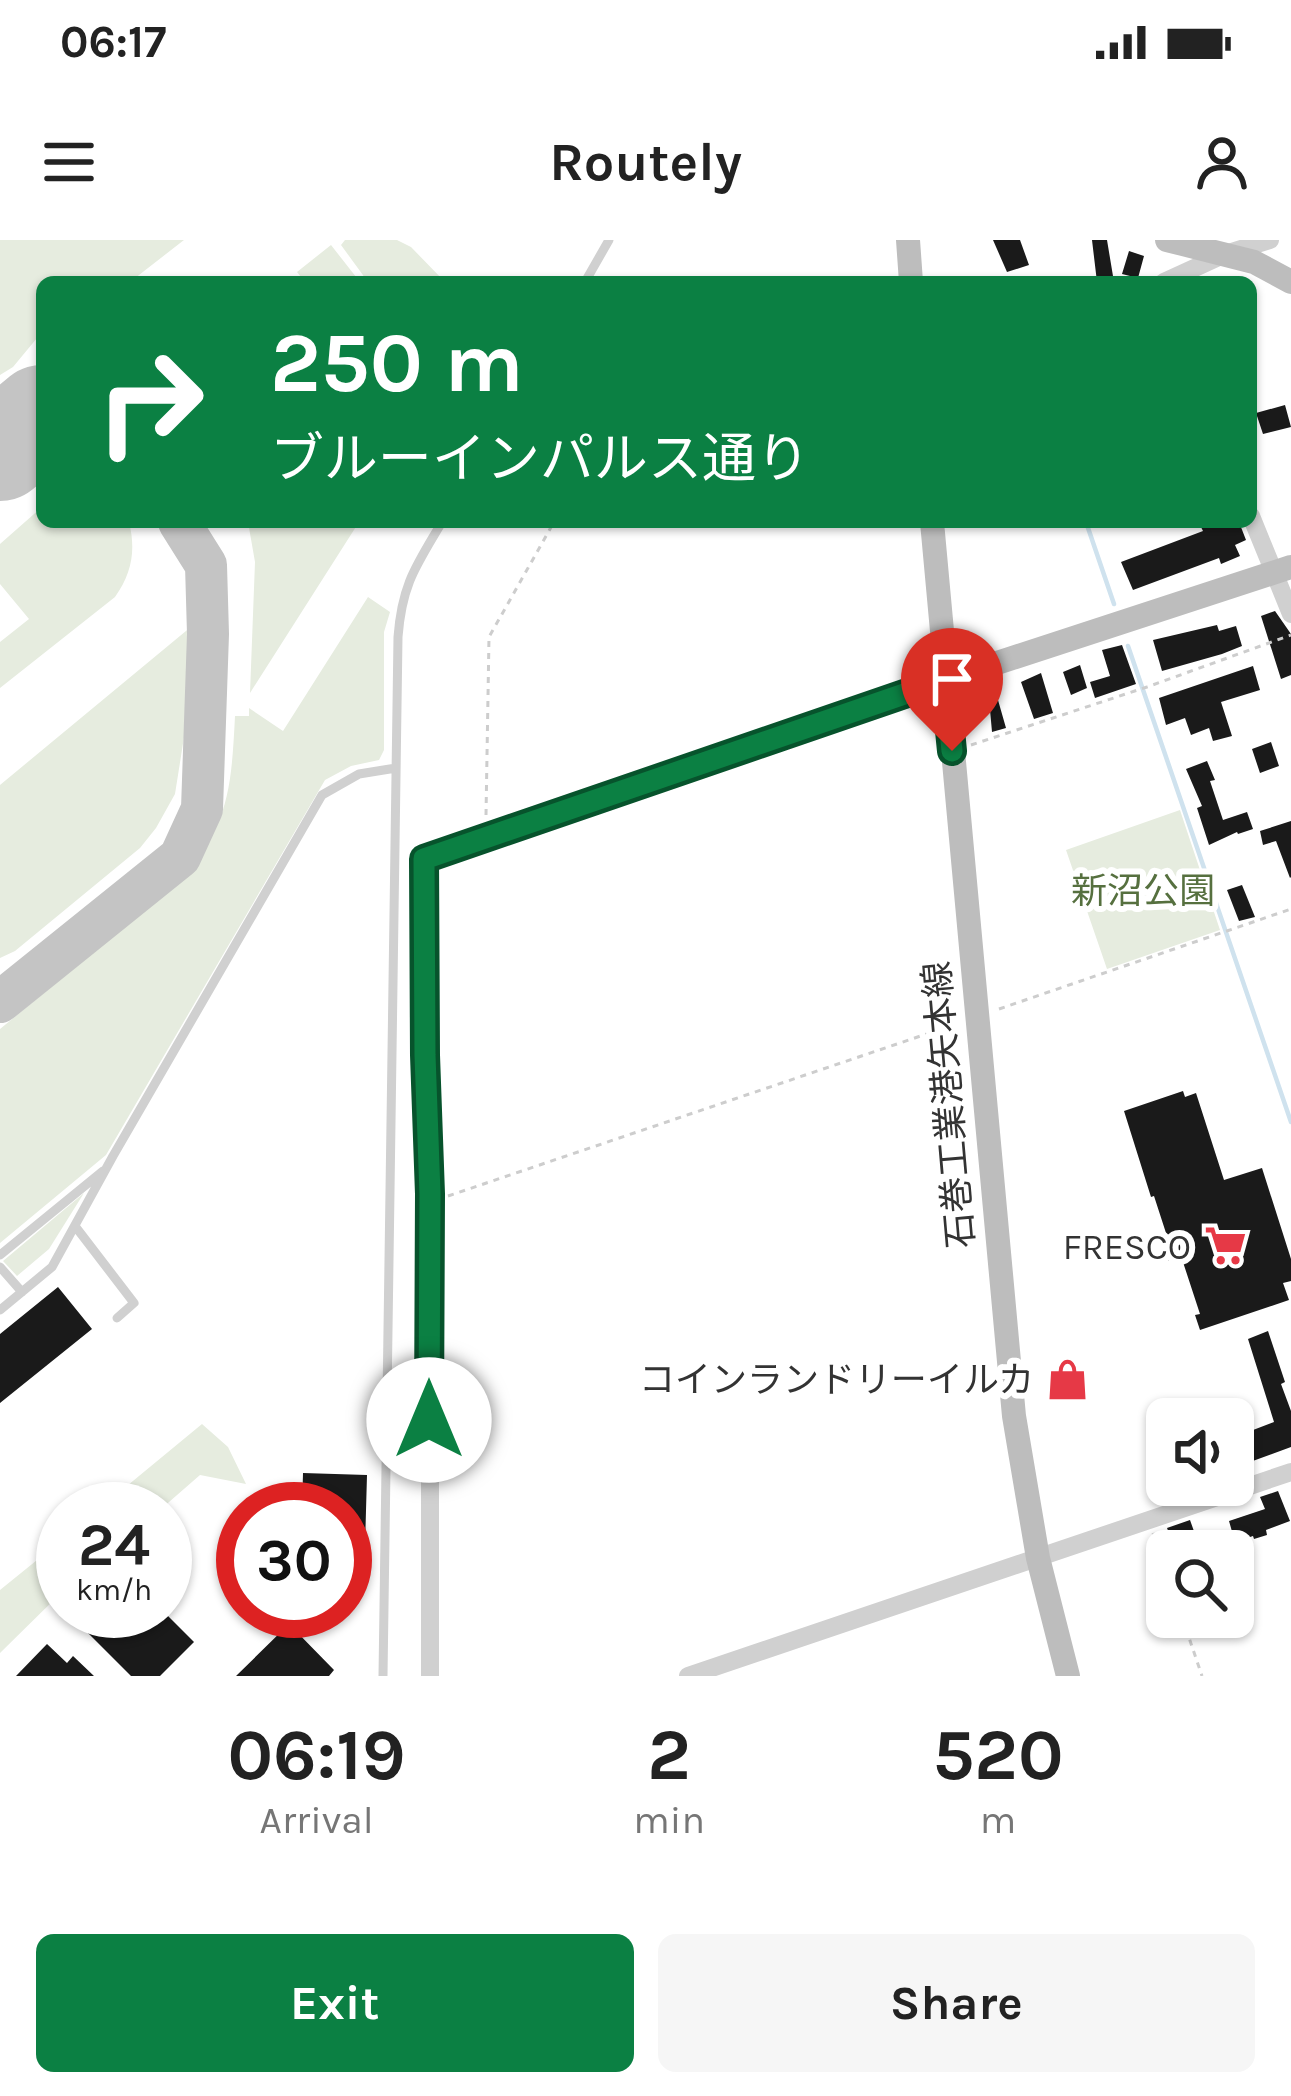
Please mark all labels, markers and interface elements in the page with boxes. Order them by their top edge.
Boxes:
text: 06:17 [60,16,166,68]
icon: menu [36,129,102,195]
icon: person [1189,129,1255,195]
text: Routely [549,130,742,194]
text: 250 m [270,314,524,412]
icon: right [72,324,228,480]
text: ブルーインパルス通り [270,427,810,491]
pin [901,628,1003,751]
icon: arrive [919,646,985,712]
park label: 新沼公園 [1071,870,1215,912]
street label: 石巻工業港矢本線 [916,960,982,1250]
supermarket icon: FRESCO [1202,1223,1248,1269]
place label: FRESCO [1063,1226,1191,1268]
shop icon: コインランドリーイルカ [1045,1356,1091,1402]
position arrow [366,1357,492,1483]
place label: コインランドリーイルカ [639,1359,1034,1401]
map controls [1146,1398,1254,1638]
button: sound [1146,1398,1254,1506]
speed limit sign: 30 [216,1482,372,1638]
text: 24 [78,1510,150,1580]
button: search [1146,1530,1254,1638]
text: km/h [76,1572,152,1608]
text: 06:19 [228,1713,406,1797]
text: 2 [647,1713,691,1797]
text: 520 [932,1713,1063,1797]
text: Arrival [260,1797,374,1843]
text: min [633,1797,705,1843]
text: m [980,1797,1016,1843]
button: Exit [36,1934,634,2072]
button: Share [658,1934,1255,2072]

